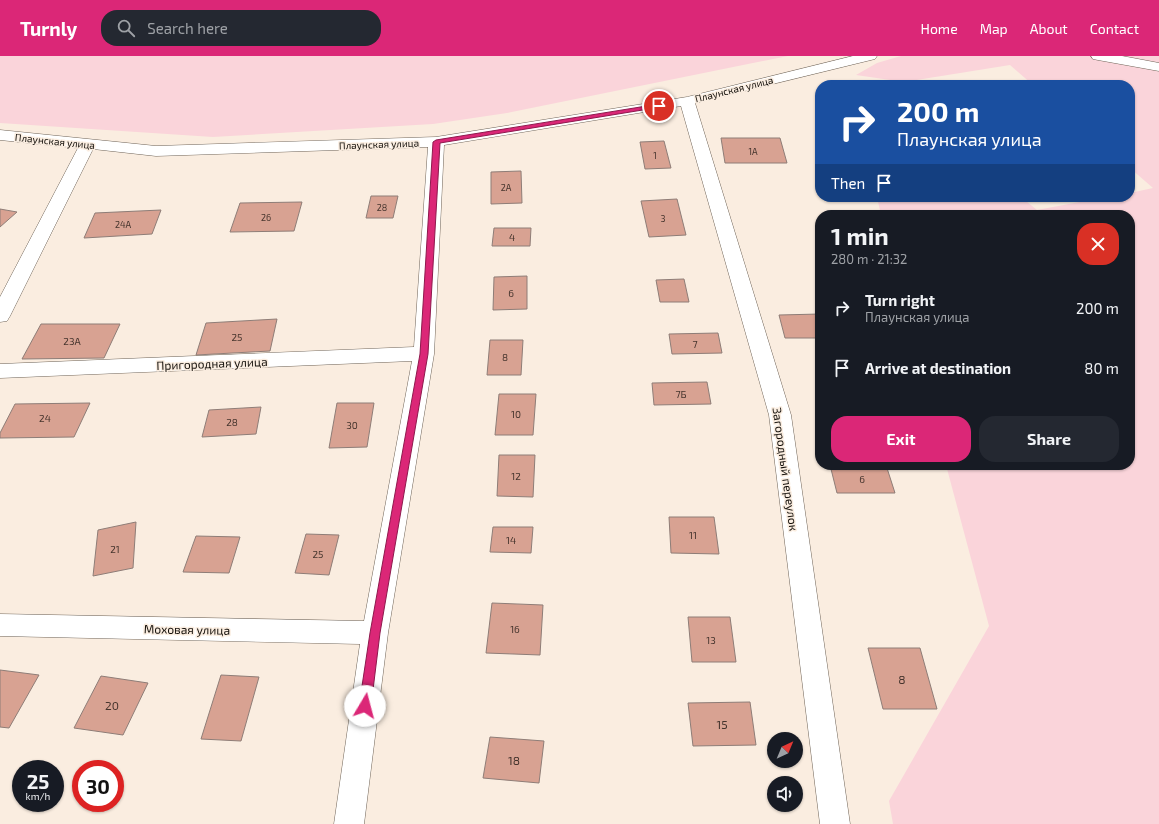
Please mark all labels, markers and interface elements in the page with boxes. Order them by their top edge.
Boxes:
search box [101,10,381,46]
text: Turnly [20,17,77,40]
icon: search [115,17,137,39]
text: Search here [147,19,228,37]
text: Home [921,20,958,37]
text: Map [980,20,1008,37]
text: About [1030,20,1068,37]
text: Contact [1090,20,1139,37]
street label: Плаунская улица [694,73,775,106]
pin [642,89,676,123]
text: 200 m [897,94,979,128]
icon: arrive [648,95,670,117]
icon: right [831,96,883,148]
text: Плаунская улица [897,128,1042,150]
street label: Плаунская улица [14,131,96,152]
street label: Плаунская улица [339,137,419,152]
house number: 1А [748,146,758,157]
house number: 1 [653,150,657,161]
icon: arrive [873,172,895,194]
text: Then [831,174,865,192]
house number: 2А [501,182,512,193]
house number: 28 [377,202,387,213]
house number: 26 [261,212,271,223]
house number: 3 [660,213,666,224]
house number: 24А [115,219,131,230]
text: 1 min [831,221,889,250]
button: close [1077,223,1119,265]
house number: 4 [509,231,515,243]
text: 280 m · 21:32 [831,251,907,267]
house number: 6 [508,287,514,299]
text: Turn right [865,291,935,309]
icon: right [831,297,853,319]
text: 200 m [1076,299,1119,317]
text: Плаунская улица [865,309,969,325]
house number: 25 [232,331,242,343]
house number: 23А [63,335,81,347]
house number: 7 [692,338,698,350]
house number: 8 [502,351,508,363]
street label: Пригородная улица [156,354,268,373]
icon: arrive [831,357,853,379]
text: Arrive at destination [865,359,1011,377]
text: 80 m [1084,359,1119,377]
house number: 7Б [675,388,687,400]
street label: Загородный переулок [769,406,802,532]
house number: 10 [511,408,521,420]
house number: 24 [39,412,51,424]
house number: 28 [226,416,238,428]
button: Exit [831,416,971,462]
button: Share [979,416,1119,462]
house number: 30 [346,419,358,431]
house number: 12 [511,470,521,482]
house number: 6 [859,473,865,485]
house number: 11 [689,529,697,541]
house number: 14 [506,534,516,546]
house number: 21 [110,543,120,555]
house number: 25 [313,548,323,560]
street label: Моховая улица [144,621,230,638]
house number: 16 [510,623,520,635]
house number: 13 [706,634,716,646]
house number: 8 [898,672,906,686]
position arrow [344,685,386,727]
house number: 20 [105,698,119,712]
house number: 15 [716,717,728,731]
north arrow [767,732,803,768]
map controls [767,732,803,812]
house number: 18 [508,753,520,767]
speed limit sign: 30 [72,760,124,812]
text: 25 [27,769,49,793]
button: sound [767,776,803,812]
text: km/h [26,790,50,802]

